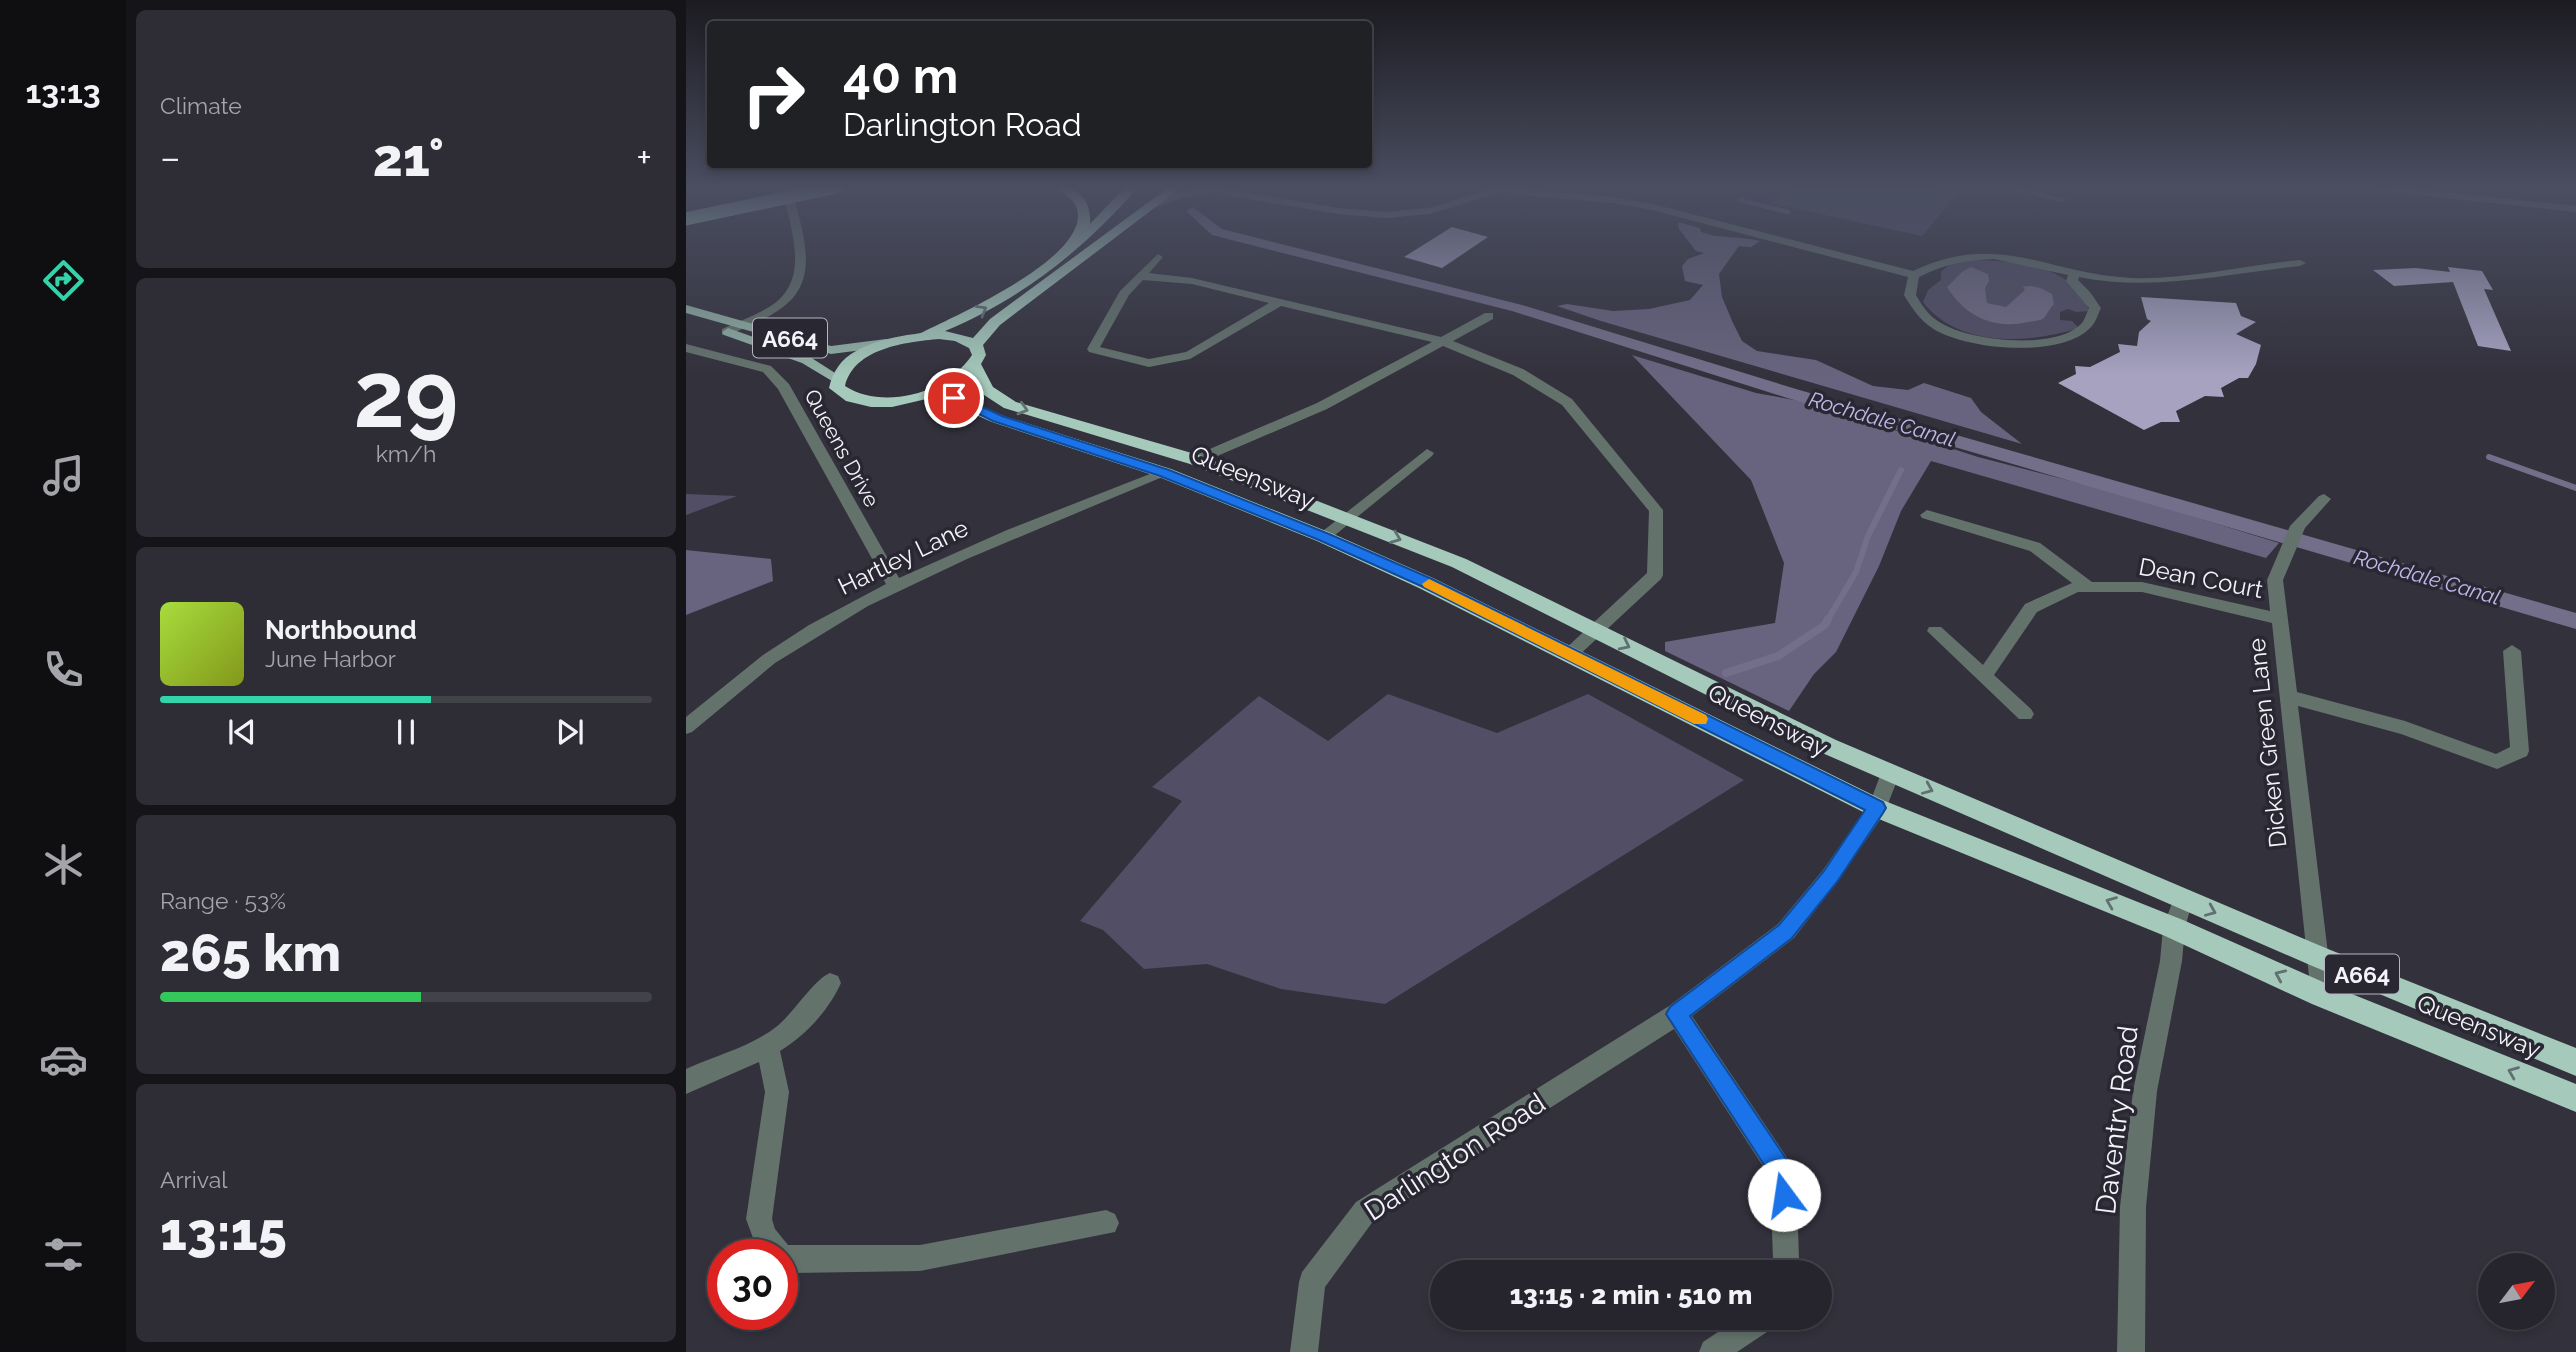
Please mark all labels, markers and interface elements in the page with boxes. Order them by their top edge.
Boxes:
text: 40 m [843,47,958,104]
icon: right [728,49,819,140]
text: 13:13 [25,73,101,110]
text: Climate [160,92,242,119]
text: Darlington Road [843,106,1082,143]
text: 21° [373,127,444,188]
text: − [160,135,180,180]
text: + [636,135,652,180]
icon: directions [39,256,88,305]
one-way arrow [975,305,988,318]
road number: A664 [753,318,827,358]
text: 29 [354,341,458,448]
pin [924,368,984,428]
icon: arrive [935,379,973,417]
street label: Queens Drive [799,385,885,511]
water label: Rochdale Canal [1806,386,1958,452]
one-way arrow [1017,400,1029,415]
street label: Queensway [1187,439,1319,515]
text: km/h [376,440,436,467]
icon: music [39,451,88,500]
street label: Hartley Lane [833,513,973,601]
one-way arrow [1390,530,1402,544]
water label: Rochdale Canal [2351,544,2503,610]
street label: Dean Court [2136,552,2266,604]
text: Northbound [265,615,417,645]
one-way arrow [1618,637,1630,651]
street label: Dicken Green Lane [2242,637,2292,849]
icon: phone [39,645,88,694]
text: June Harbor [265,645,396,672]
street label: Queensway [1703,677,1833,763]
icon: previous [223,713,261,751]
icon: pause [387,713,425,751]
icon: next [551,713,589,751]
one-way arrow [1920,781,1933,795]
icon: climate [39,840,88,889]
text: Range · 53% [160,887,286,914]
one-way arrow [2105,897,2117,911]
one-way arrow [2204,903,2216,917]
text: 265 km [160,922,341,983]
road number: A664 [2325,954,2399,993]
one-way arrow [2275,970,2287,984]
street label: Queensway [2413,988,2545,1064]
street label: Daventry Road [2089,1024,2145,1216]
icon: car [39,1035,88,1084]
one-way arrow [2507,1067,2519,1081]
street label: Darlington Road [1358,1086,1552,1228]
position arrow [1747,1158,1821,1232]
text: Arrival [160,1166,227,1193]
text: 13:15 [160,1201,287,1262]
icon: filters [39,1230,88,1279]
speed limit sign: 30 [707,1239,798,1330]
north arrow [2478,1253,2555,1330]
map controls [2478,1253,2555,1330]
text: 13:15 · 2 min · 510 m [1510,1280,1752,1310]

